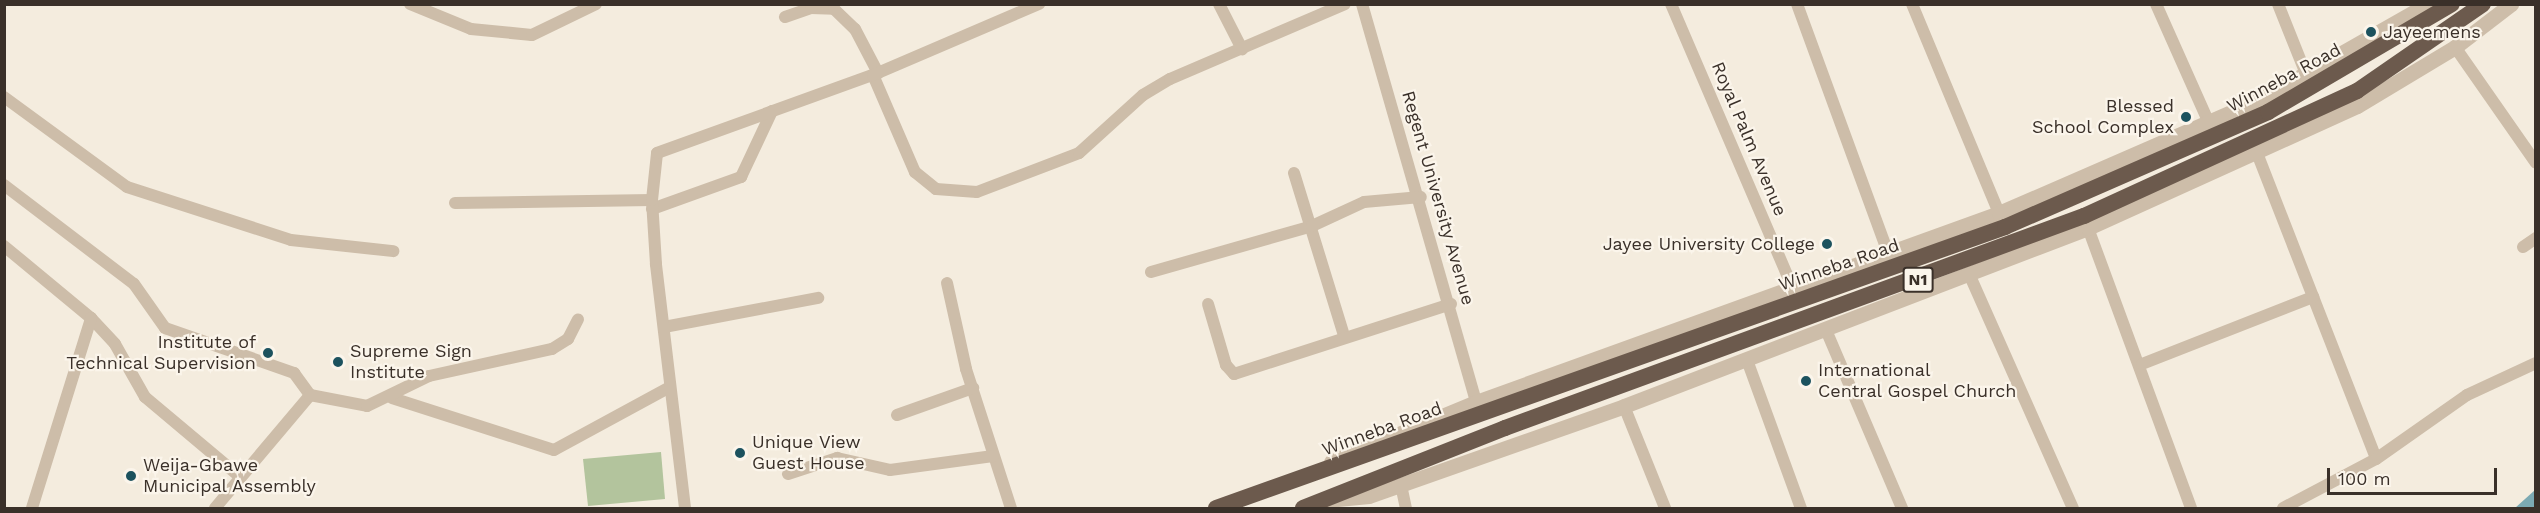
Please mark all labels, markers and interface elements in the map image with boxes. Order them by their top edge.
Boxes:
place label: Jayeemens [2383,21,2481,43]
marker: Jayeemens [2364,25,2378,39]
street label: Winneba Road [2223,39,2345,117]
street label: Royal Palm Avenue [1706,58,1792,220]
street label: Regent University Avenue [1397,88,1479,308]
place label: Blessed School Complex [2031,96,2174,138]
marker: Blessed School Complex [2179,110,2193,124]
place label: Jayee University College [1602,233,1815,255]
street label: Winneba Road [1776,234,1902,296]
marker: Jayee University College [1820,237,1834,251]
road number: N1 [1902,267,1934,293]
place label: Institute of Technical Supervision [66,332,256,374]
place label: Supreme Sign Institute [350,341,472,384]
marker: Institute of Technical Supervision [261,346,275,360]
marker: Supreme Sign Institute [331,355,345,369]
place label: International Central Gospel Church [1818,360,2018,403]
marker: International Central Gospel Church [1799,374,1813,388]
street label: Winneba Road [1319,397,1445,461]
place label: Unique View Guest House [752,432,865,474]
marker: Unique View Guest House [733,446,747,460]
place label: Weija-Gbawe Municipal Assembly [143,455,317,498]
scale bar [2330,456,2500,494]
text: 100 m [2338,468,2391,489]
marker: Weija-Gbawe Municipal Assembly [124,469,138,483]

